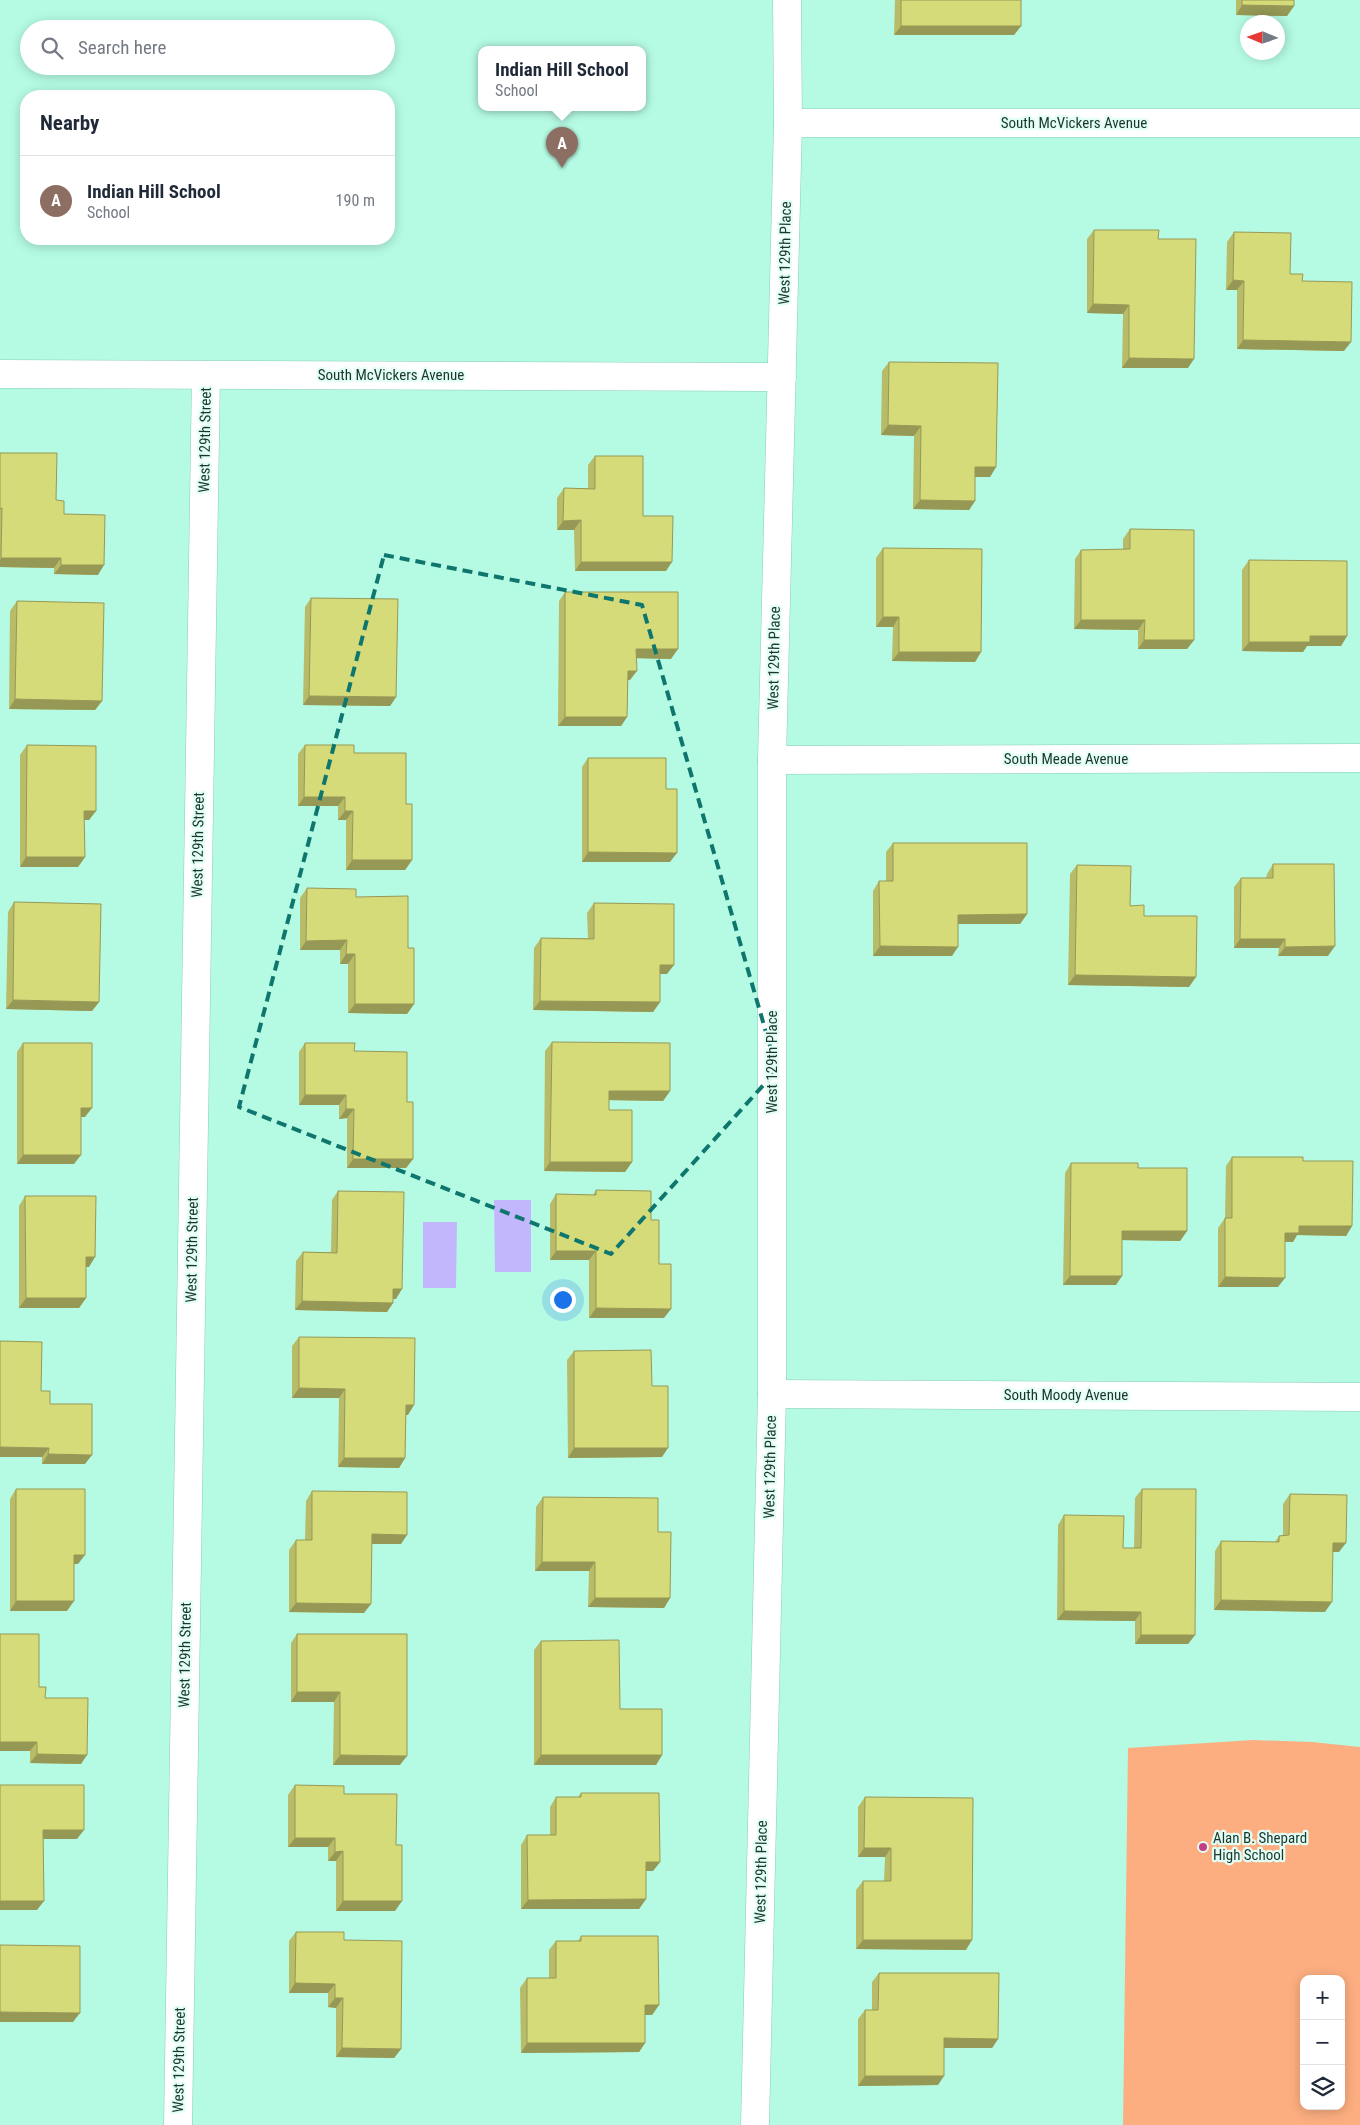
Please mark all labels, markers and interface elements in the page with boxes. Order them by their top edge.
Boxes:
north arrow [1240,15,1285,60]
search box [20,20,395,75]
icon: search [38,34,66,62]
text: Search here [78,36,166,59]
popup [478,46,646,111]
text: Indian Hill School [495,58,629,81]
text: School [495,81,538,100]
text: Nearby [40,111,99,135]
street label: South McVickers Avenue [1001,114,1147,132]
pin: A [546,127,578,168]
text: Indian Hill School [87,180,221,203]
text: A [51,191,61,210]
text: 190 m [336,191,375,210]
street label: West 129th Place [775,201,795,305]
text: School [87,203,130,222]
street label: South McVickers Avenue [318,366,464,384]
street label: West 129th Street [195,387,215,493]
street label: West 129th Place [764,606,784,710]
street label: South Meade Avenue [1004,750,1128,768]
street label: West 129th Street [188,792,208,898]
street label: West 129th Place [763,1010,781,1114]
street label: West 129th Street [182,1197,202,1303]
your location [550,1287,576,1313]
street label: South Moody Avenue [1004,1386,1128,1404]
street label: West 129th Place [760,1415,780,1519]
street label: West 129th Street [175,1602,195,1708]
street label: West 129th Place [751,1820,771,1924]
place label: Alan B. Shepard High School [1213,1829,1307,1864]
marker: Alan B. Shepard High School [1197,1841,1209,1853]
map controls [1300,1975,1345,2110]
button: + [1300,1975,1345,2020]
street label: West 129th Street [169,2007,189,2113]
button: − [1300,2020,1345,2065]
button: layers [1300,2065,1345,2110]

